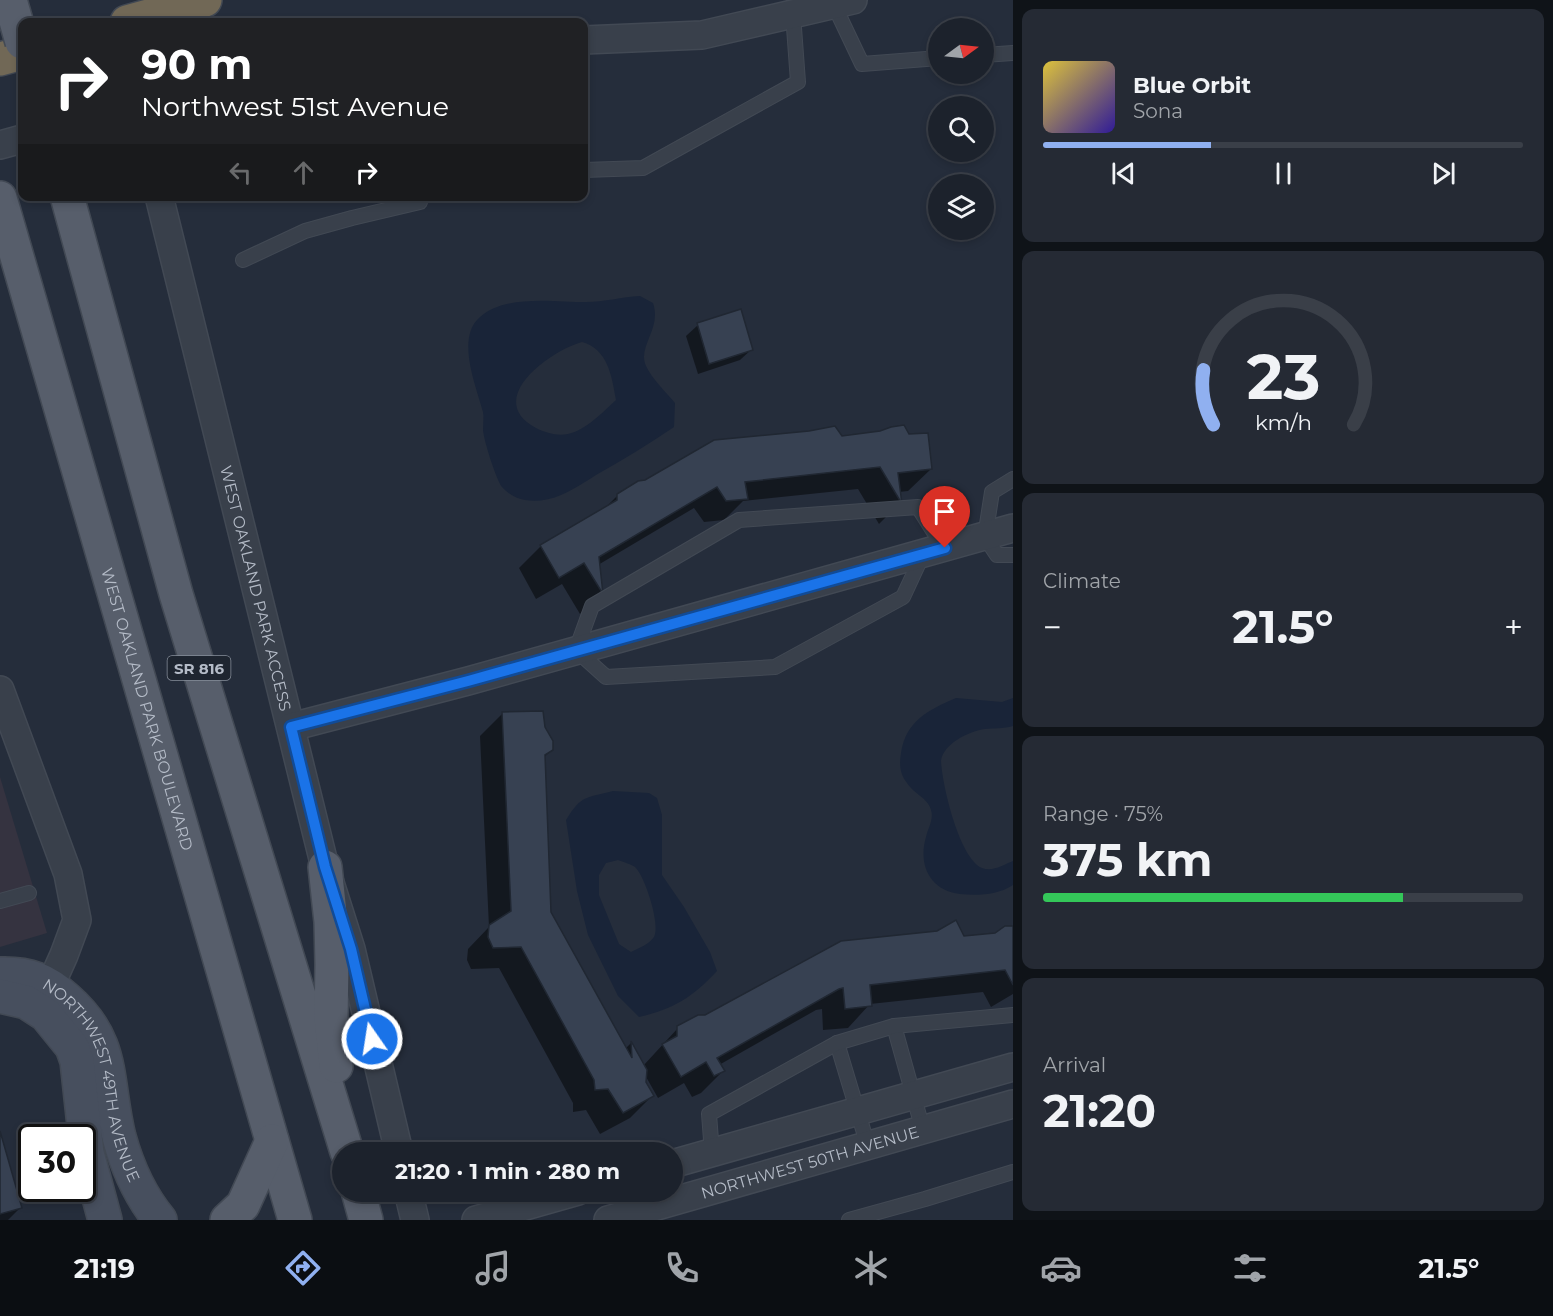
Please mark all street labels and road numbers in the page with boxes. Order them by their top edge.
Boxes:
street label: WEST OAKLAND PARK ACCESS [217,464,296,713]
street label: WEST OAKLAND PARK BOULEVARD [98,566,197,853]
road number: SR 816 [168,656,230,680]
street label: NORTHWEST 49TH AVENUE [39,974,144,1185]
street label: NORTHWEST 50TH AVENUE [699,1122,921,1202]

